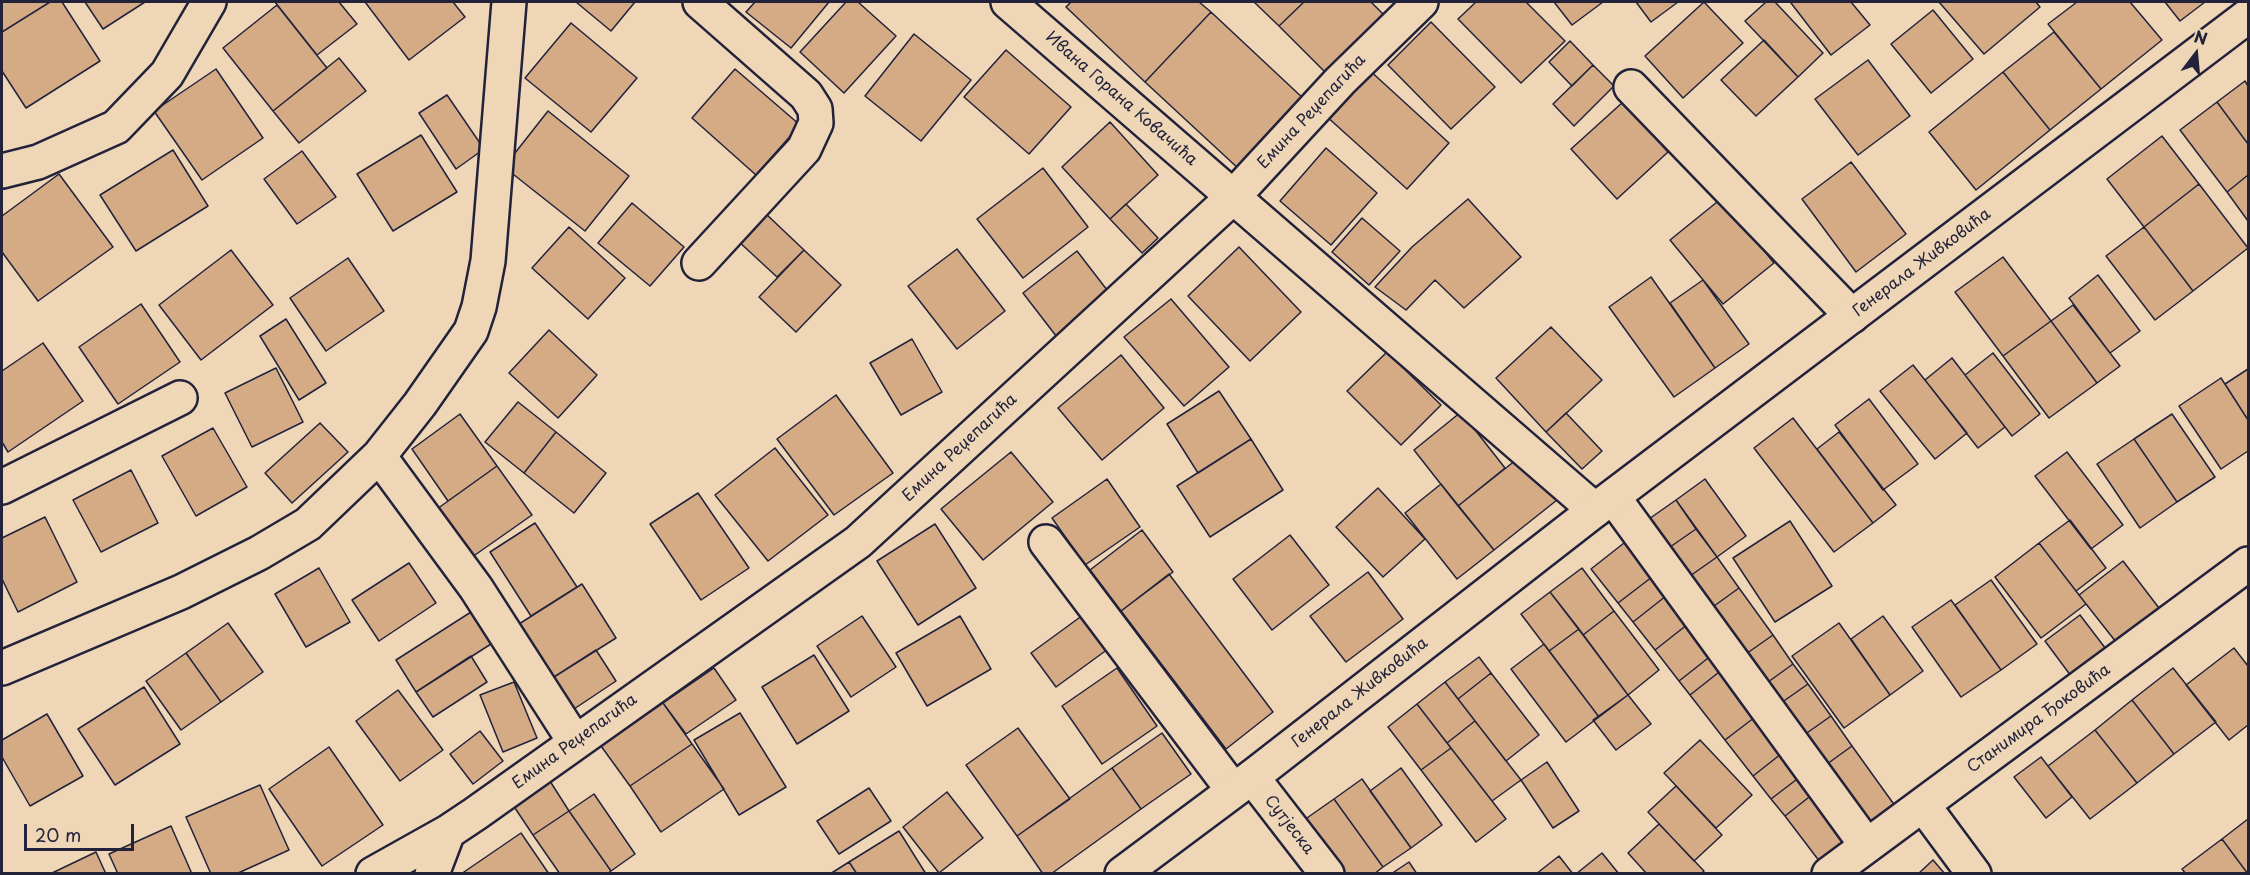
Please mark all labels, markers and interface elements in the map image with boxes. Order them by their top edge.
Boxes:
text: N [2192,23,2210,50]
north arrow [2166,24,2226,84]
street label: Ивана Горана Ковачића [1041,28,1201,170]
street label: Емина Реџепагића [1254,51,1370,173]
street label: Генерала Живковића [1849,205,1995,321]
street label: Емина Реџепагића [899,390,1021,506]
street label: Генерала Живковића [1288,634,1432,752]
street label: Станимира Ђоковића [1964,661,2114,777]
street label: Емина Реџепагића [509,690,641,794]
street label: Сутјеска [1260,792,1318,858]
scale bar [27,812,136,850]
text: 20 m [35,821,81,848]

